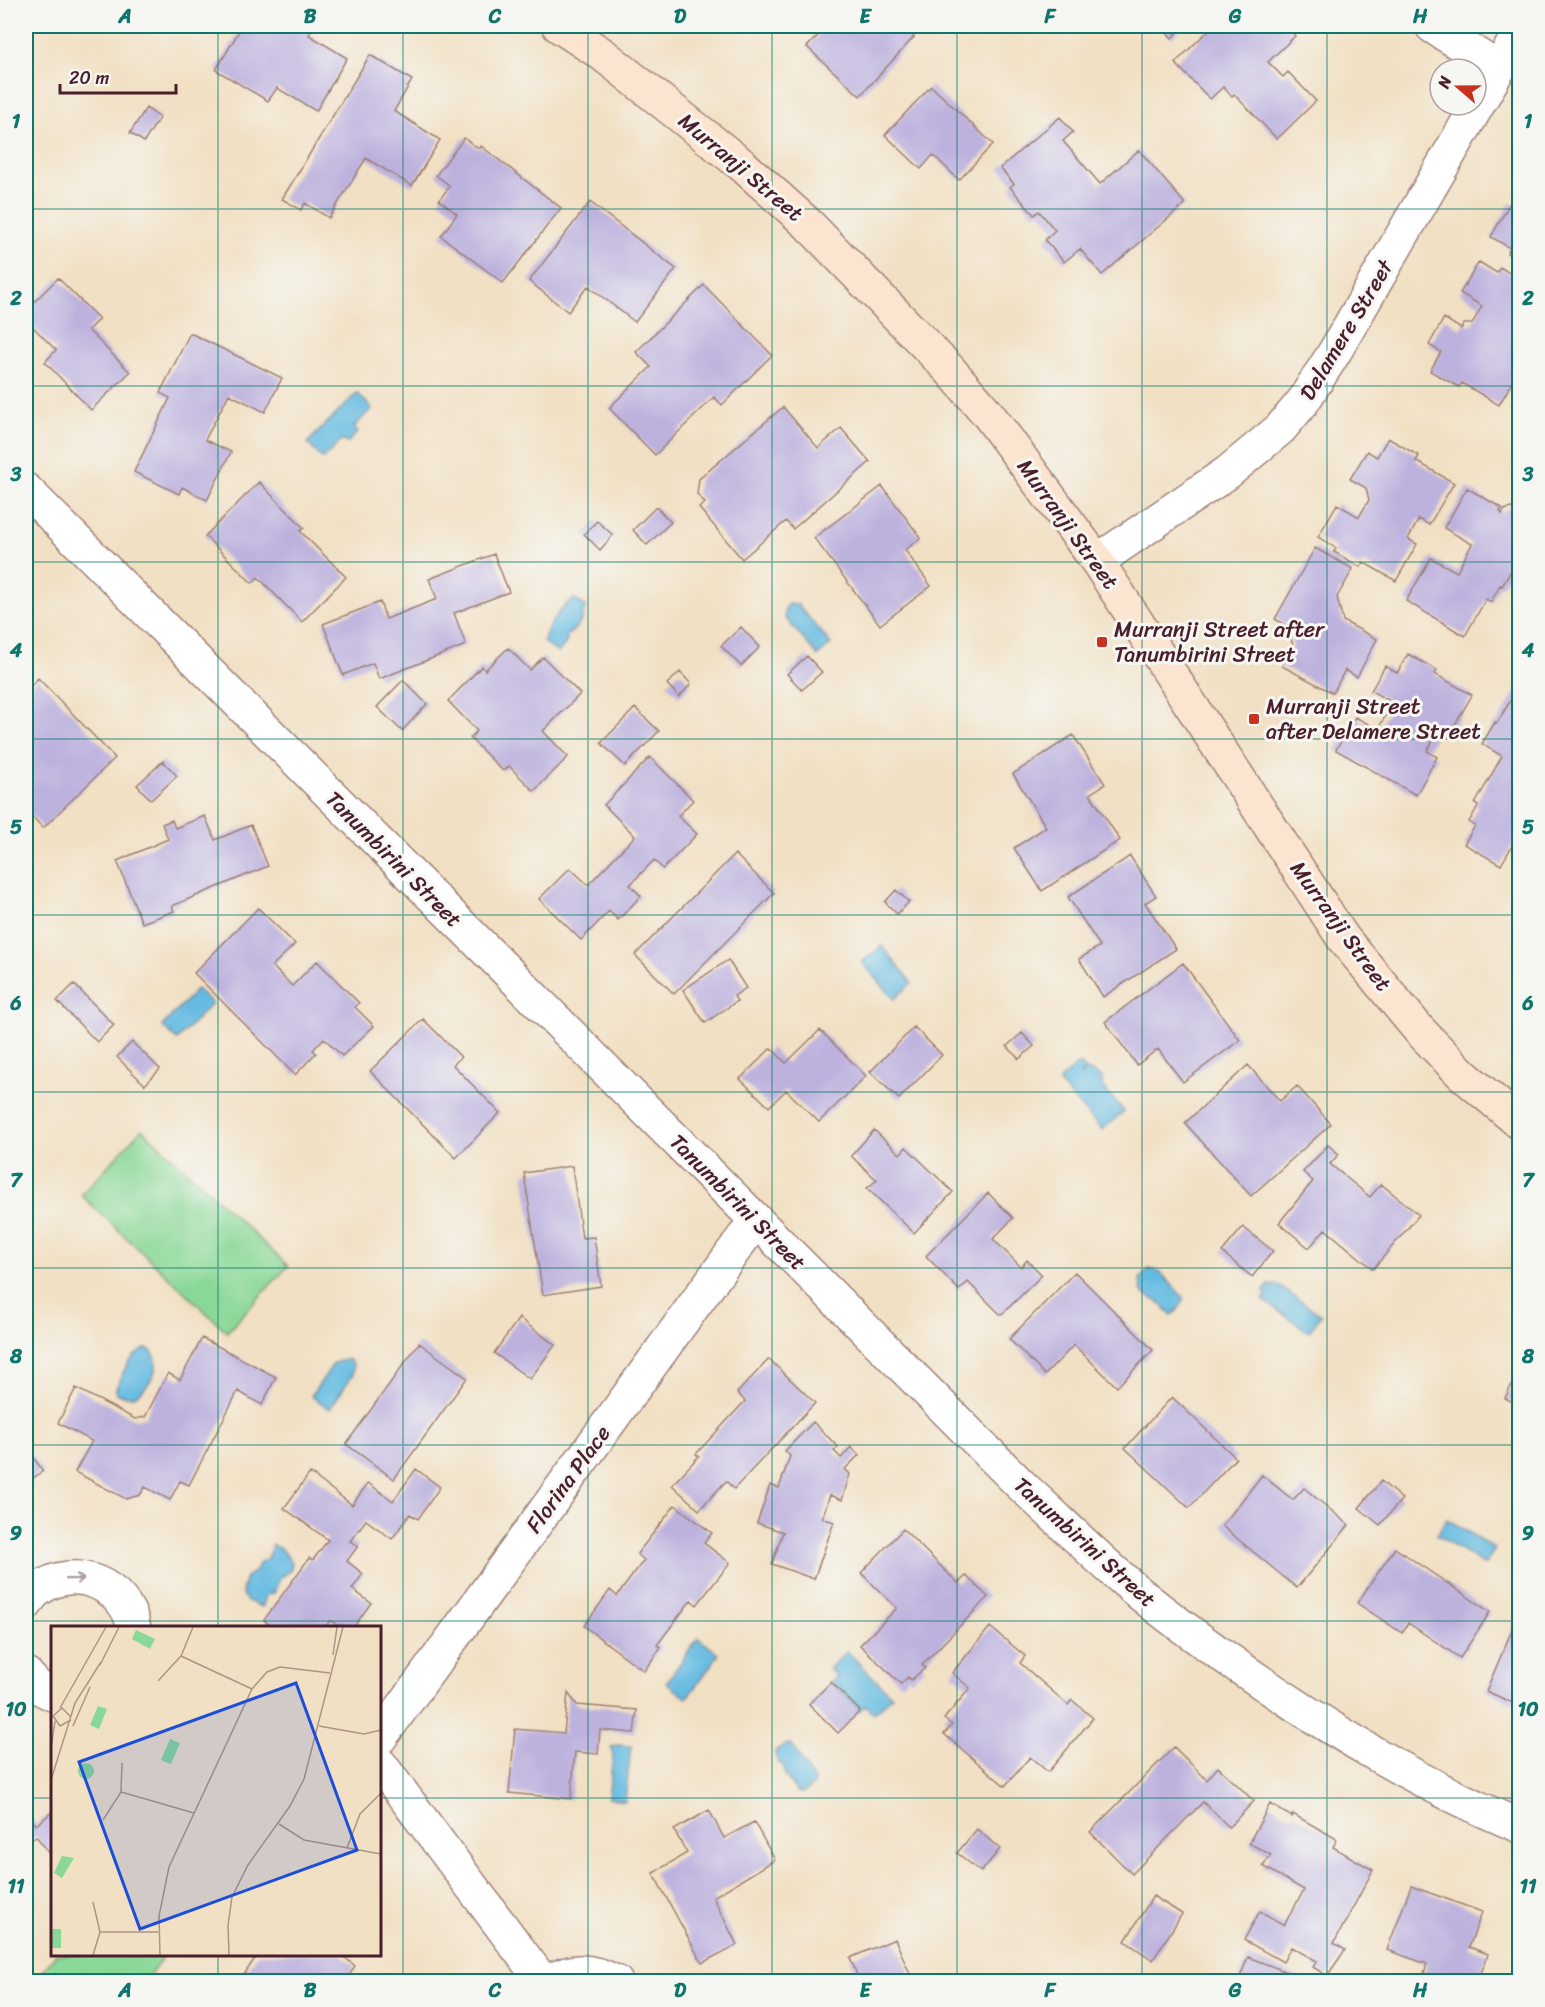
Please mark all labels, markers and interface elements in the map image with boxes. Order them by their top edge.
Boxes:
text: A [117,0,132,34]
text: B [304,0,317,34]
text: C [488,0,502,34]
text: D [674,0,687,34]
text: E [859,0,872,34]
text: F [1044,0,1057,34]
text: G [1228,0,1242,34]
text: H [1412,0,1428,34]
scale bar [60,57,176,95]
north arrow [1428,57,1488,117]
text: 20 m [69,62,109,94]
text: N [1429,71,1460,93]
street label: Murranji Street [669,102,813,232]
text: 1 [12,104,21,139]
text: 1 [1524,104,1533,139]
street label: Delamere Street [1288,251,1404,408]
text: 2 [9,281,22,316]
text: 2 [1521,281,1534,316]
street label: Murranji Street [1007,450,1129,598]
text: 3 [10,457,22,492]
text: 3 [1522,457,1534,492]
place label: Murranji Street after Tanumbirini Street [1114,610,1326,674]
text: 4 [9,633,23,668]
text: 4 [1521,633,1535,668]
marker: Murranji Street after Tanumbirini Street [1095,635,1109,649]
place label: Murranji Street after Delamere Street [1266,687,1481,751]
marker: Murranji Street after Delamere Street [1247,712,1261,726]
street label: Tanumbirini Street [316,781,472,937]
text: 5 [10,810,22,845]
text: 5 [1522,810,1534,845]
street label: Murranji Street [1280,852,1402,1000]
text: 6 [9,986,22,1021]
text: 6 [1521,986,1534,1021]
street label: Tanumbirini Street [660,1124,816,1280]
text: 7 [10,1163,23,1198]
text: 7 [1522,1163,1535,1198]
text: 8 [9,1339,23,1374]
text: 8 [1521,1339,1535,1374]
street label: Florina Place [515,1416,621,1542]
street label: Tanumbirini Street [1004,1467,1166,1618]
text: 9 [10,1516,22,1551]
text: 9 [1522,1516,1534,1551]
one-way arrow [65,1573,84,1585]
inset map [51,1626,381,1956]
text: 10 [5,1692,27,1727]
text: 10 [1517,1692,1539,1727]
text: 11 [7,1869,25,1904]
text: 11 [1519,1869,1537,1904]
text: A [117,1973,132,2007]
text: B [304,1973,317,2007]
text: C [488,1973,502,2007]
text: D [674,1973,687,2007]
text: E [859,1973,872,2007]
text: F [1044,1973,1057,2007]
text: G [1228,1973,1242,2007]
text: H [1412,1973,1428,2007]

